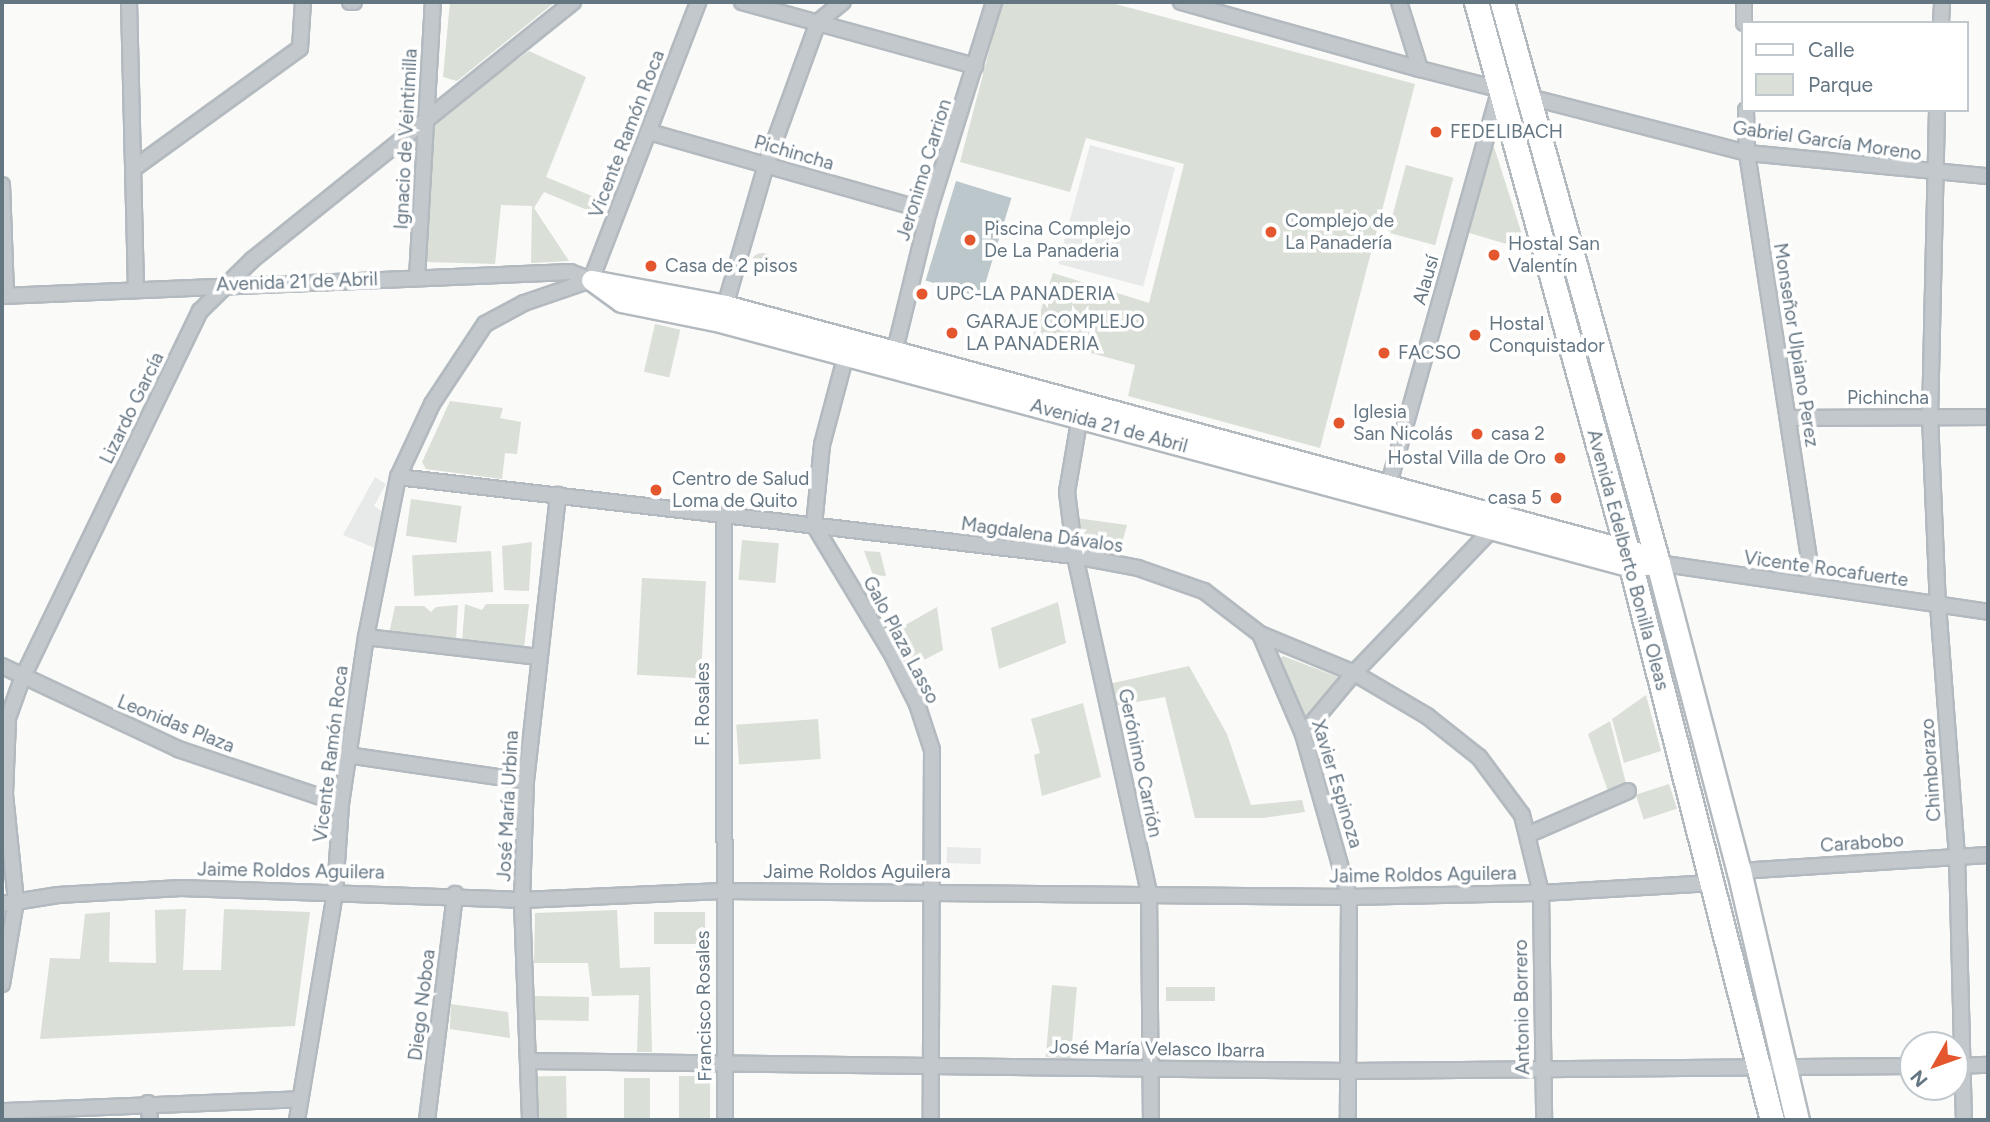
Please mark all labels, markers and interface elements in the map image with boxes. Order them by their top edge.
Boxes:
legend [1742,21,1969,112]
text: Calle [1808,37,1855,62]
street label: Vicente Ramón Roca [584,47,670,221]
street label: Ignacio de Veintimilla [390,48,422,230]
text: Parque [1808,72,1873,97]
street label: Jeronimo Carrion [892,96,956,244]
street label: Gabriel García Moreno [1731,116,1923,166]
place label: FEDELIBACH [1450,121,1563,143]
marker: FEDELIBACH [1428,124,1444,140]
street label: Pichincha [752,131,836,175]
place label: Complejo de La Panadería [1285,210,1394,254]
place label: Piscina Complejo De La Panaderia [984,218,1131,262]
marker: Complejo de La Panadería [1263,224,1279,240]
marker: Piscina Complejo De La Panaderia [962,232,978,248]
place label: Hostal San Valentín [1508,233,1600,277]
street label: Monseñor Ulpiano Perez [1769,241,1823,449]
marker: Hostal San Valentín [1486,247,1502,263]
street label: Alausí [1408,253,1444,307]
place label: Casa de 2 pisos [665,255,798,277]
marker: Casa de 2 pisos [643,258,659,274]
street label: Avenida 21 de Abril [216,268,378,296]
place label: UPC-LA PANADERIA [936,283,1115,305]
marker: UPC-LA PANADERIA [914,286,930,302]
place label: GARAJE COMPLEJO LA PANADERIA [966,311,1145,355]
place label: Hostal Conquistador [1489,313,1605,357]
marker: GARAJE COMPLEJO LA PANADERIA [944,325,960,341]
marker: Hostal Conquistador [1467,327,1483,343]
place label: FACSO [1398,342,1461,364]
marker: FACSO [1376,345,1392,361]
street label: Lizardo García [95,348,169,468]
street label: Pichincha [1847,387,1929,409]
street label: Avenida 21 de Abril [1028,394,1190,458]
place label: Iglesia San Nicolás [1353,401,1453,445]
marker: Iglesia San Nicolás [1331,415,1347,431]
place label: casa 2 [1491,423,1545,445]
marker: casa 2 [1469,426,1485,442]
street label: Avenida Edelberto Bonilla Oleas [1582,427,1674,693]
place label: Hostal Villa de Oro [1387,447,1546,469]
marker: Hostal Villa de Oro [1552,450,1568,466]
place label: Centro de Salud Loma de Quito [672,468,809,512]
marker: Centro de Salud Loma de Quito [646,480,666,500]
place label: casa 5 [1488,487,1542,509]
marker: casa 5 [1548,490,1564,506]
street label: Magdalena Dávalos [960,512,1124,558]
street label: Vicente Rocafuerte [1742,546,1910,592]
street label: Galo Plaza Lasso [858,572,944,708]
street label: F. Rosales [692,662,714,746]
street label: Vicente Ramón Roca [309,664,353,844]
street label: Gerónimo Carrión [1113,687,1167,839]
street label: Leonidas Plaza [114,690,238,758]
street label: Xavier Espinoza [1307,717,1367,851]
street label: Chimborazo [1916,718,1946,822]
street label: José María Urbina [493,730,523,882]
street label: Carabobo [1819,829,1905,857]
street label: Jaime Roldos Aguilera [197,858,385,884]
street label: Jaime Roldos Aguilera [763,861,951,883]
street label: Jaime Roldos Aguilera [1329,862,1517,888]
street label: Francisco Rosales [691,930,717,1082]
street label: Antonio Borrero [1509,939,1535,1075]
street label: Diego Noboa [404,948,440,1062]
north arrow [1899,1031,1969,1101]
street label: José María Velasco Ibarra [1049,1036,1265,1062]
text: N [1906,1066,1933,1092]

